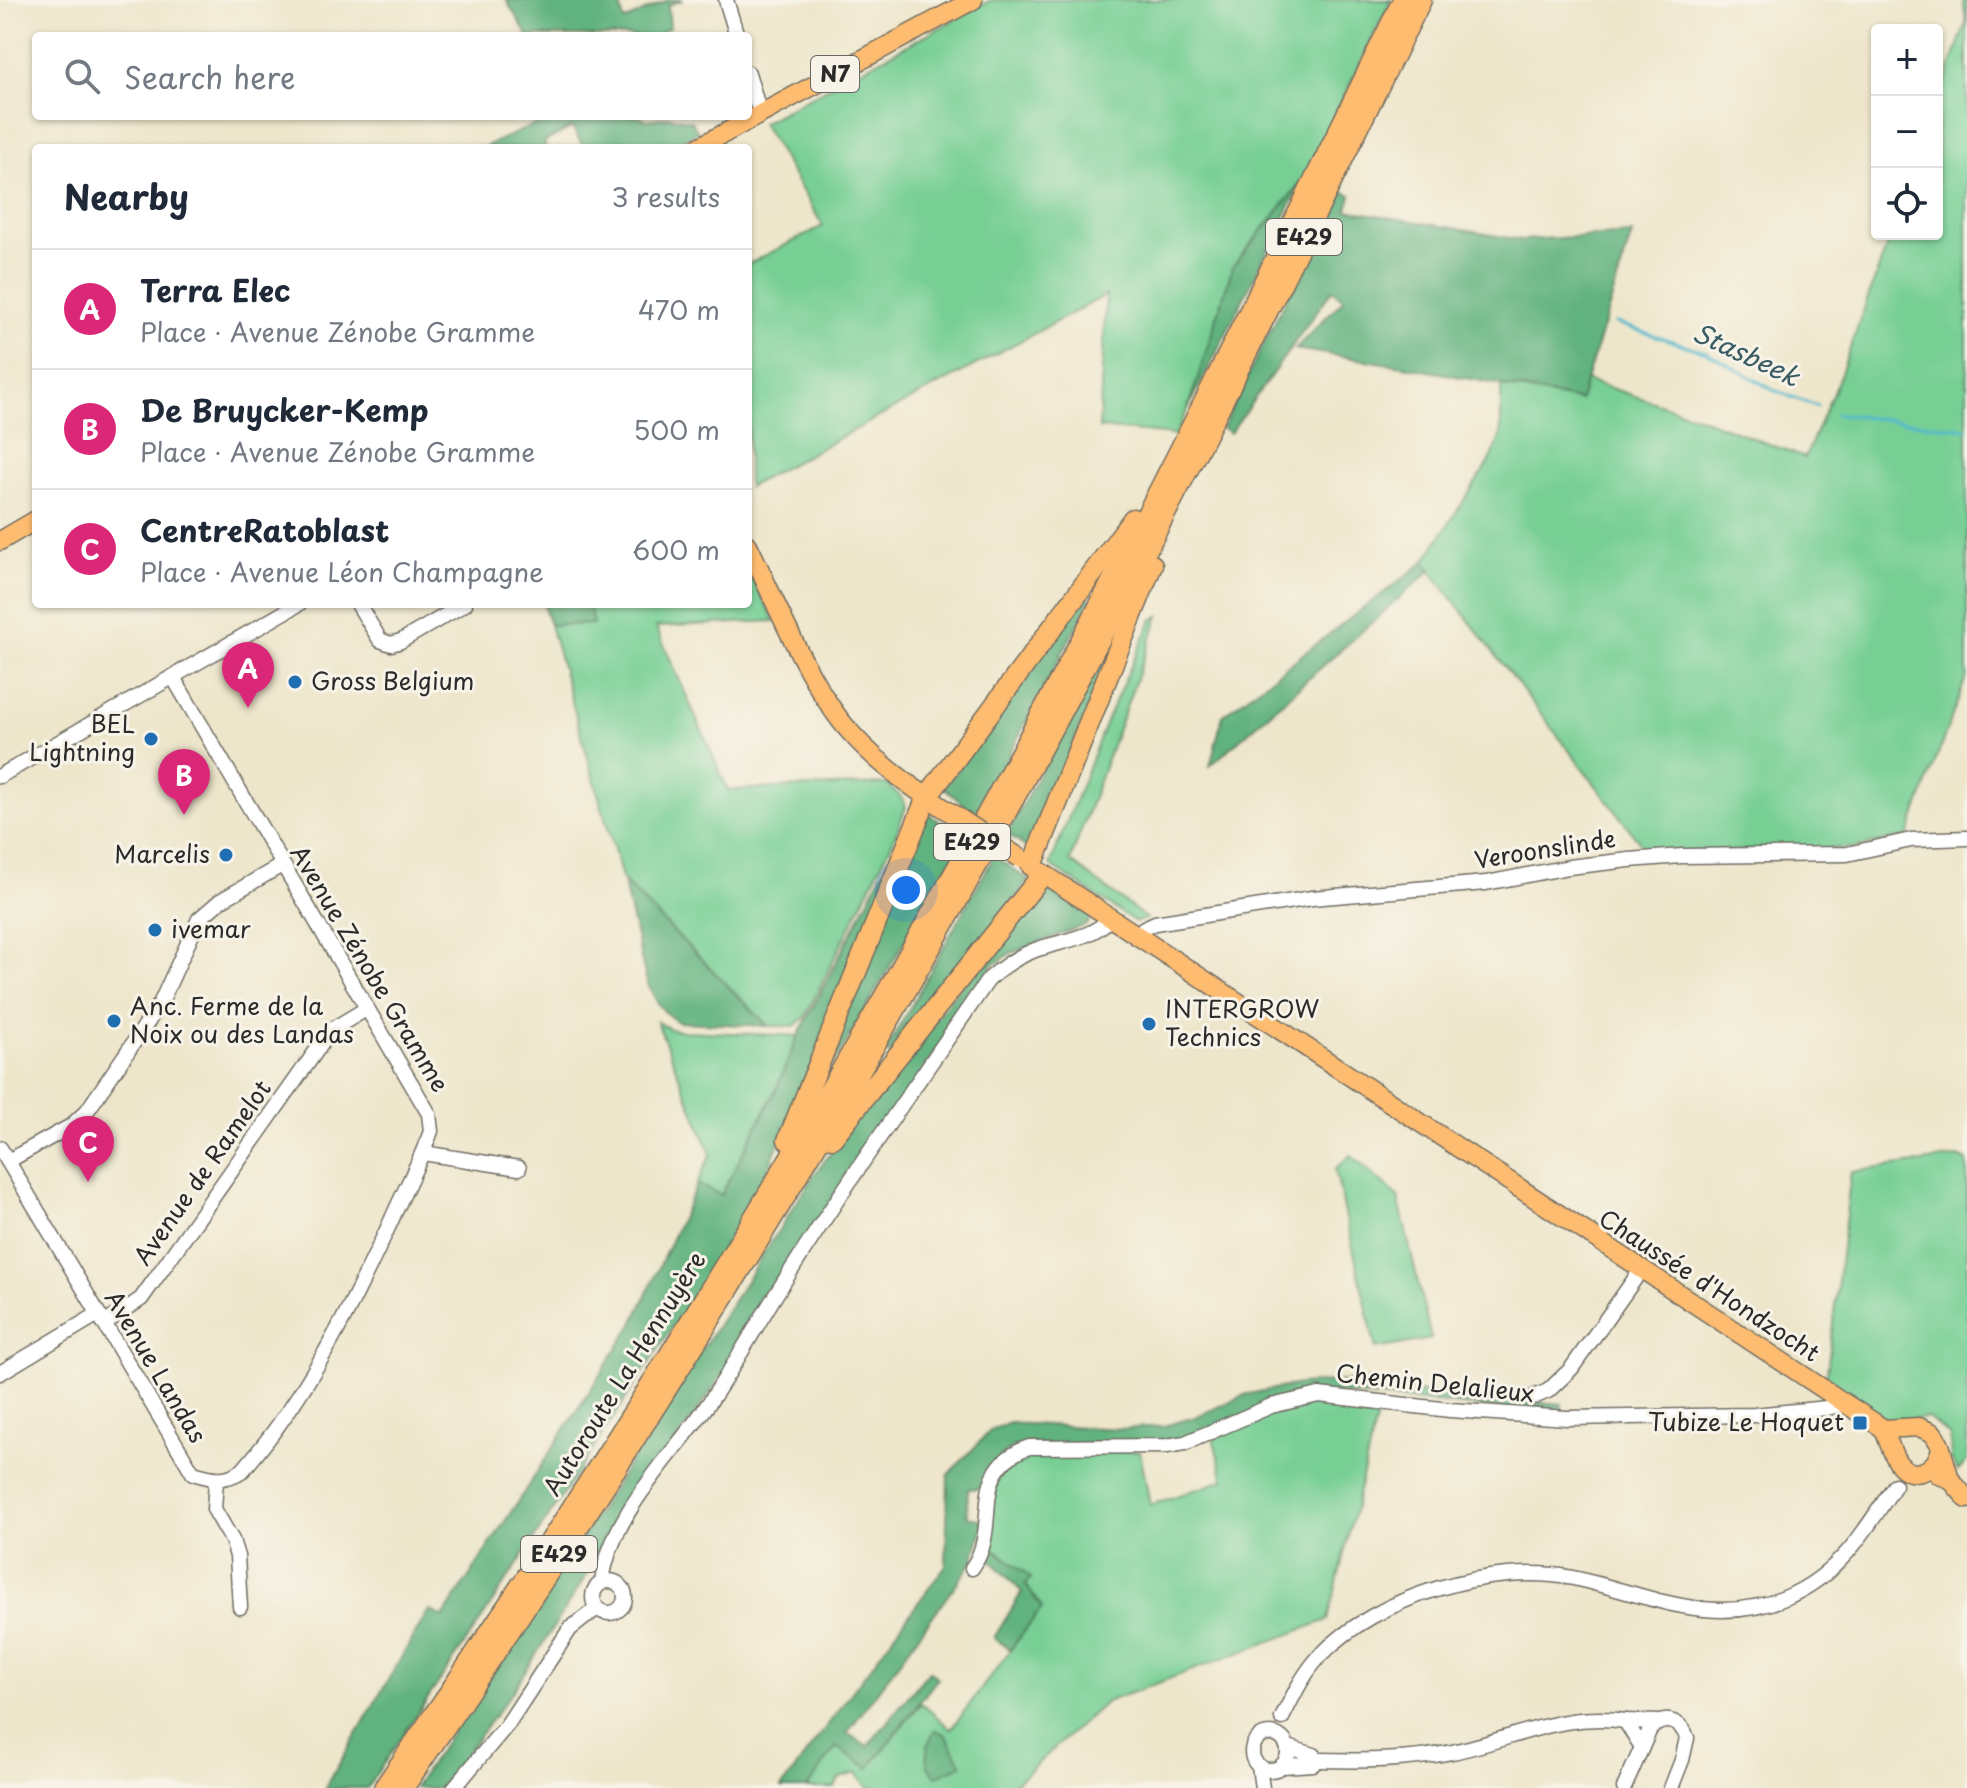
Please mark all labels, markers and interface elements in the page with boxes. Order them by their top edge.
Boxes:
map controls [1871,24,1943,240]
button: + [1871,24,1943,96]
search box [32,32,752,120]
icon: search [60,54,104,98]
text: Search here [124,54,296,99]
road number: N7 [811,56,859,92]
button: − [1871,96,1943,168]
button: locate [1871,168,1943,240]
text: Nearby [64,170,189,222]
text: 3 results [612,177,720,216]
road number: E429 [1266,219,1342,255]
text: Terra Elec [140,267,291,312]
text: A [80,290,100,329]
text: 470 m [638,290,720,329]
text: Place · Avenue Zénobe Gramme [140,312,535,351]
water label: Stasbeek [1687,312,1807,396]
text: De Bruycker-Kemp [140,387,429,432]
text: B [81,410,99,449]
text: 500 m [633,410,720,449]
text: Place · Avenue Zénobe Gramme [140,432,535,471]
text: CentreRatoblast [140,507,389,552]
text: C [80,530,100,569]
text: 600 m [632,530,720,569]
text: Place · Avenue Léon Champagne [140,552,544,591]
pin: A [222,642,274,708]
place label: Gross Belgium [311,662,474,698]
marker: Gross Belgium [286,673,304,691]
place label: BEL Lightning [29,705,135,769]
marker: BEL Lightning [142,730,160,748]
pin: B [158,749,210,815]
street label: Veroonslinde [1471,819,1618,877]
road number: E429 [934,824,1010,860]
place label: Marcelis [114,835,210,871]
street label: Avenue Zénobe Gramme [283,838,459,1098]
marker: Marcelis [217,846,235,864]
your location [886,870,926,910]
place label: ivemar [171,910,251,946]
marker: ivemar [146,921,164,939]
place label: Anc. Ferme de la Noix ou des Landas [130,987,354,1051]
place label: INTERGROW Technics [1165,990,1319,1054]
marker: Anc. Ferme de la Noix ou des Landas [105,1012,123,1030]
marker: INTERGROW Technics [1140,1015,1158,1033]
street label: Avenue de Ramelot [124,1072,279,1272]
pin: C [62,1116,114,1182]
street label: Chaussée d'Hondzocht [1592,1199,1828,1369]
street label: Autoroute La Hennuyère [533,1244,713,1502]
street label: Avenue Landas [97,1283,217,1449]
street label: Chemin Delalieux [1334,1354,1536,1410]
place label: Tubize Le Hoquet [1648,1403,1844,1439]
marker: Tubize Le Hoquet [1851,1414,1869,1432]
road number: E429 [521,1536,597,1572]

